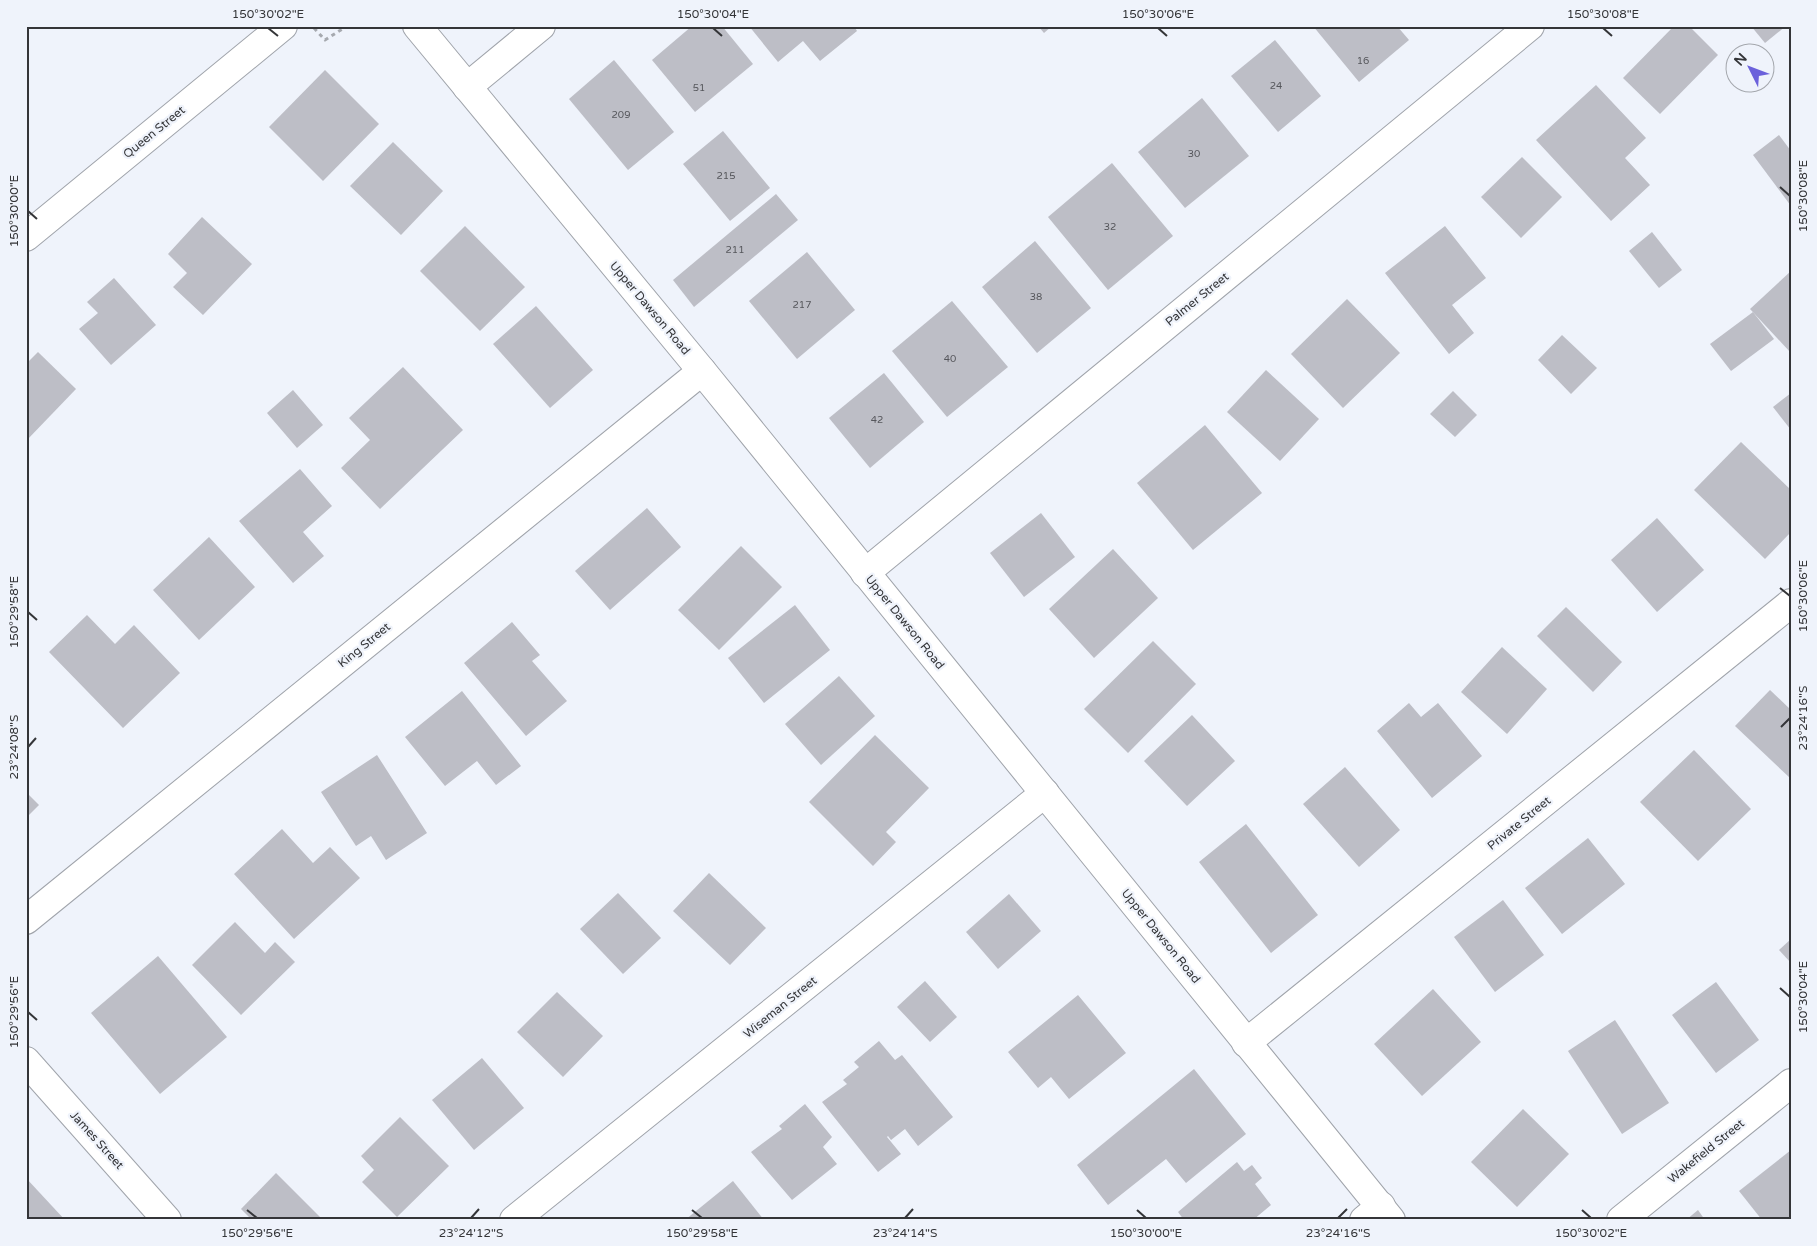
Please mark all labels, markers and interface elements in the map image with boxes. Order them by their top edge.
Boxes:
text: 150°30'02"E [232,7,305,21]
text: 150°30'04"E [677,7,750,21]
text: 150°30'06"E [1122,7,1195,21]
text: 150°30'08"E [1567,7,1640,21]
north arrow [1724,42,1774,92]
text: N [1731,50,1751,70]
house number: 16 [1357,55,1369,67]
house number: 24 [1270,80,1282,92]
house number: 51 [693,82,705,94]
street label: Queen Street [120,103,188,161]
house number: 209 [612,109,630,121]
house number: 30 [1188,148,1200,160]
text: 150°30'08"E [1796,159,1810,232]
house number: 215 [717,170,735,182]
text: 150°30'00"E [7,174,21,247]
house number: 32 [1104,221,1116,233]
house number: 211 [726,244,744,256]
street label: Upper Dawson Road [607,259,693,357]
street label: Palmer Street [1163,269,1232,329]
house number: 38 [1030,291,1042,303]
house number: 217 [793,299,811,311]
house number: 40 [944,353,956,365]
house number: 42 [871,414,883,426]
text: 150°30'06"E [1796,559,1810,632]
street label: Upper Dawson Road [863,572,947,672]
text: 150°29'58"E [7,575,21,648]
street label: King Street [335,619,393,670]
text: 23°24'16"S [1796,686,1810,750]
text: 23°24'08"S [7,715,21,779]
street label: Private Street [1485,793,1554,853]
street label: Upper Dawson Road [1119,886,1203,986]
text: 150°30'04"E [1796,960,1810,1033]
street label: Wiseman Street [741,973,820,1041]
text: 150°29'56"E [7,975,21,1048]
street label: James Street [67,1108,127,1172]
street label: Wakefield Street [1665,1116,1747,1186]
text: 150°29'56"E [221,1226,294,1240]
text: 23°24'12"S [439,1226,503,1240]
text: 150°29'58"E [666,1226,739,1240]
text: 23°24'14"S [873,1226,937,1240]
text: 150°30'00"E [1110,1226,1183,1240]
text: 23°24'16"S [1306,1226,1370,1240]
text: 150°30'02"E [1555,1226,1628,1240]

